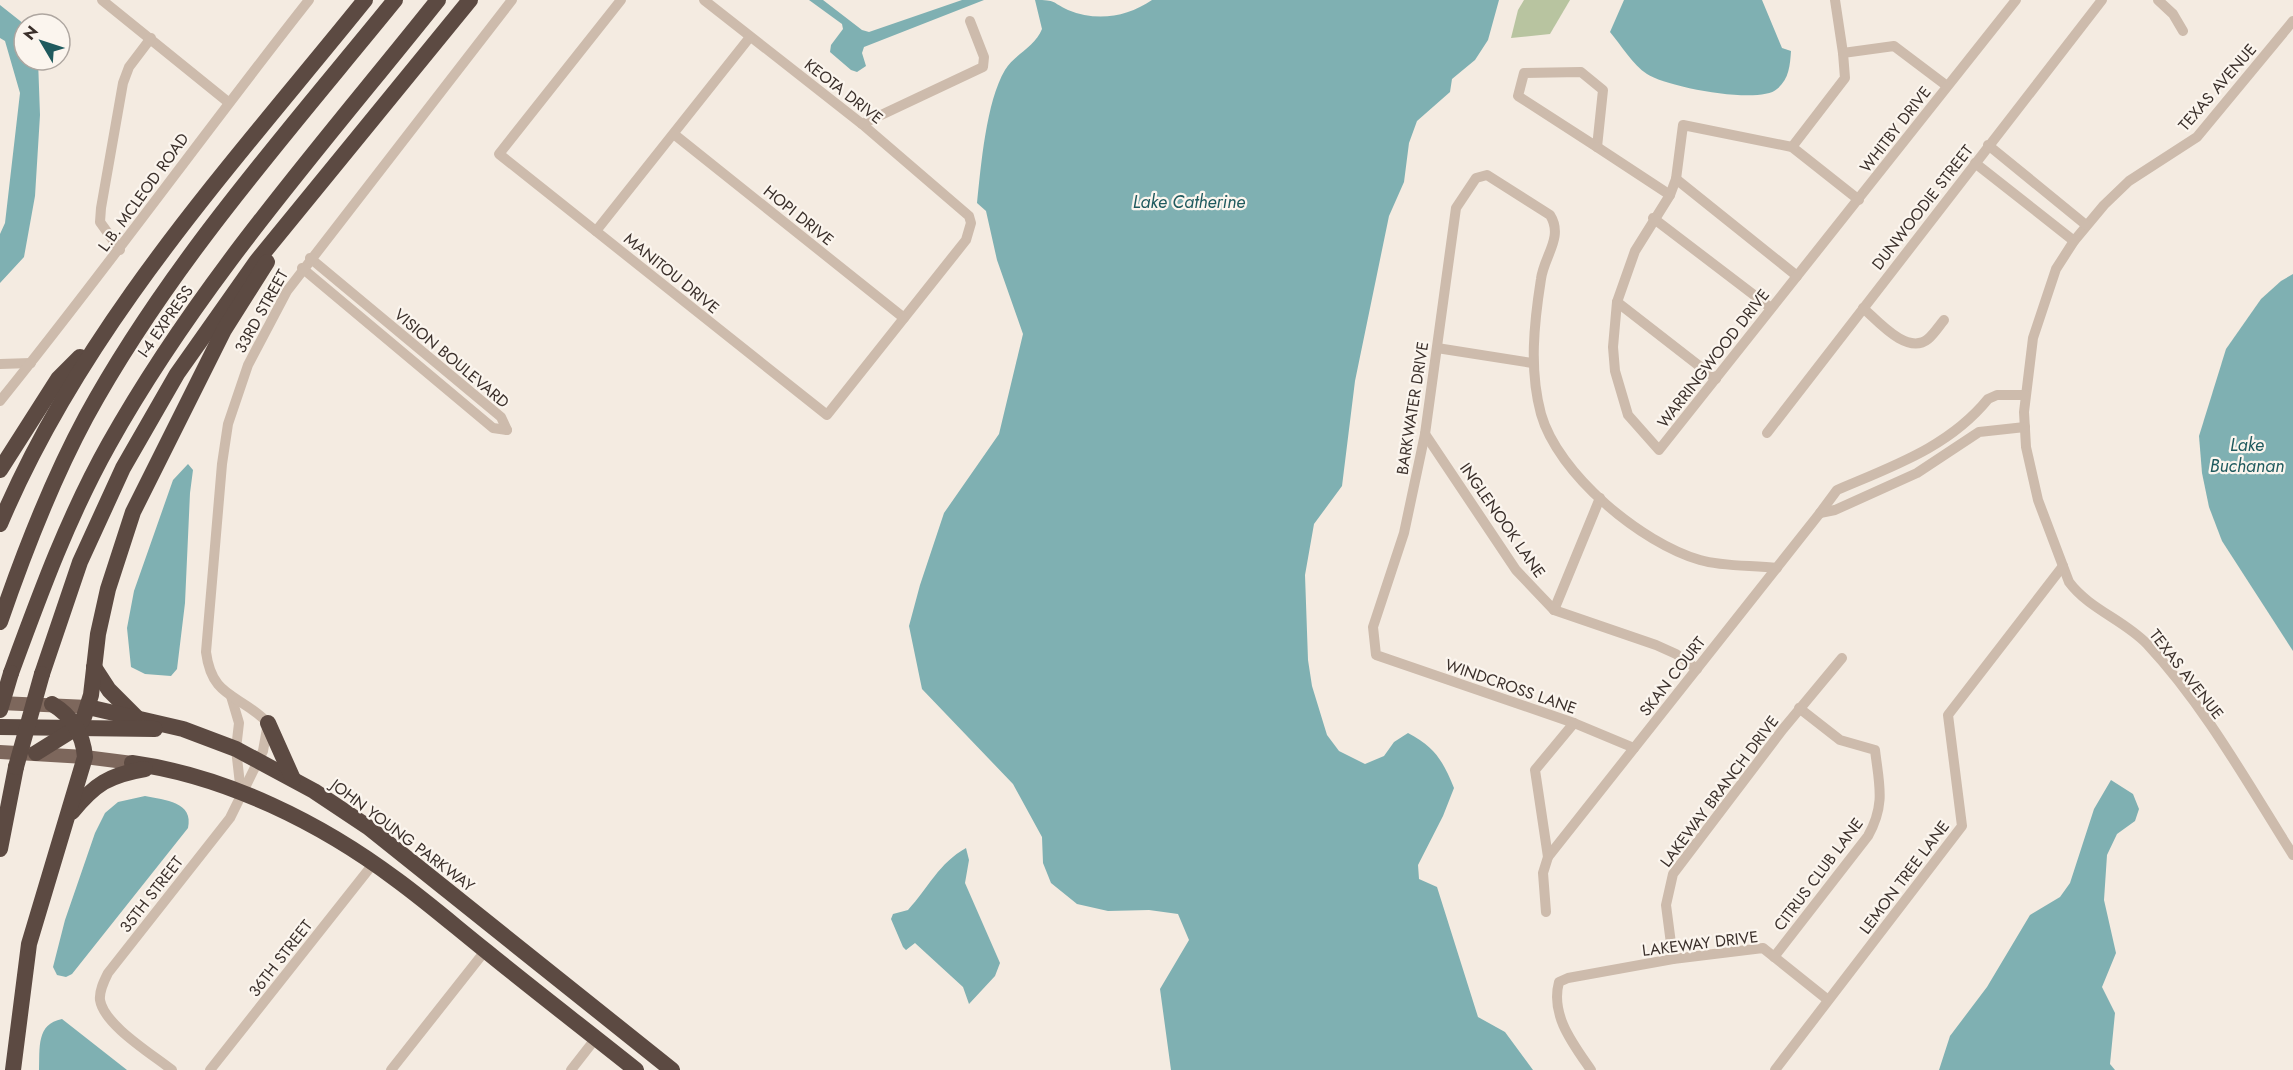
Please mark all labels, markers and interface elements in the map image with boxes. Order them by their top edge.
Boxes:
north arrow [12,12,72,72]
text: N [18,21,44,45]
street label: TEXAS AVENUE [2173,39,2262,136]
street label: KEOTA DRIVE [799,53,888,129]
street label: WHITBY DRIVE [1854,81,1936,177]
street label: L.B. MCLEOD ROAD [92,128,194,256]
street label: DUNWOODIE STREET [1866,140,1979,275]
street label: HOPI DRIVE [759,180,839,251]
water label: Lake Catherine [1133,189,1245,215]
street label: MANITOU DRIVE [619,228,724,319]
street label: 33RD STREET [229,265,294,357]
street label: I-4 EXPRESS [132,280,199,362]
street label: WARRINGWOOD DRIVE [1652,284,1775,433]
street label: VISION BOULEVARD [389,303,514,414]
street label: BARKWATER DRIVE [1391,340,1434,476]
water label: Lake Buchanan [2210,432,2284,479]
street label: INGLENOOK LANE [1454,458,1551,582]
street label: TEXAS AVENUE [2144,624,2229,724]
street label: SKAN COURT [1634,631,1711,721]
street label: WINDCROSS LANE [1442,653,1580,720]
street label: LAKEWAY BRANCH DRIVE [1655,711,1784,872]
street label: JOHN YOUNG PARKWAY [324,772,479,897]
street label: CITRUS CLUB LANE [1768,813,1869,936]
street label: LEMON TREE LANE [1854,816,1955,939]
street label: 35TH STREET [114,851,189,938]
street label: 36TH STREET [243,915,318,1002]
street label: LAKEWAY DRIVE [1641,925,1759,962]

